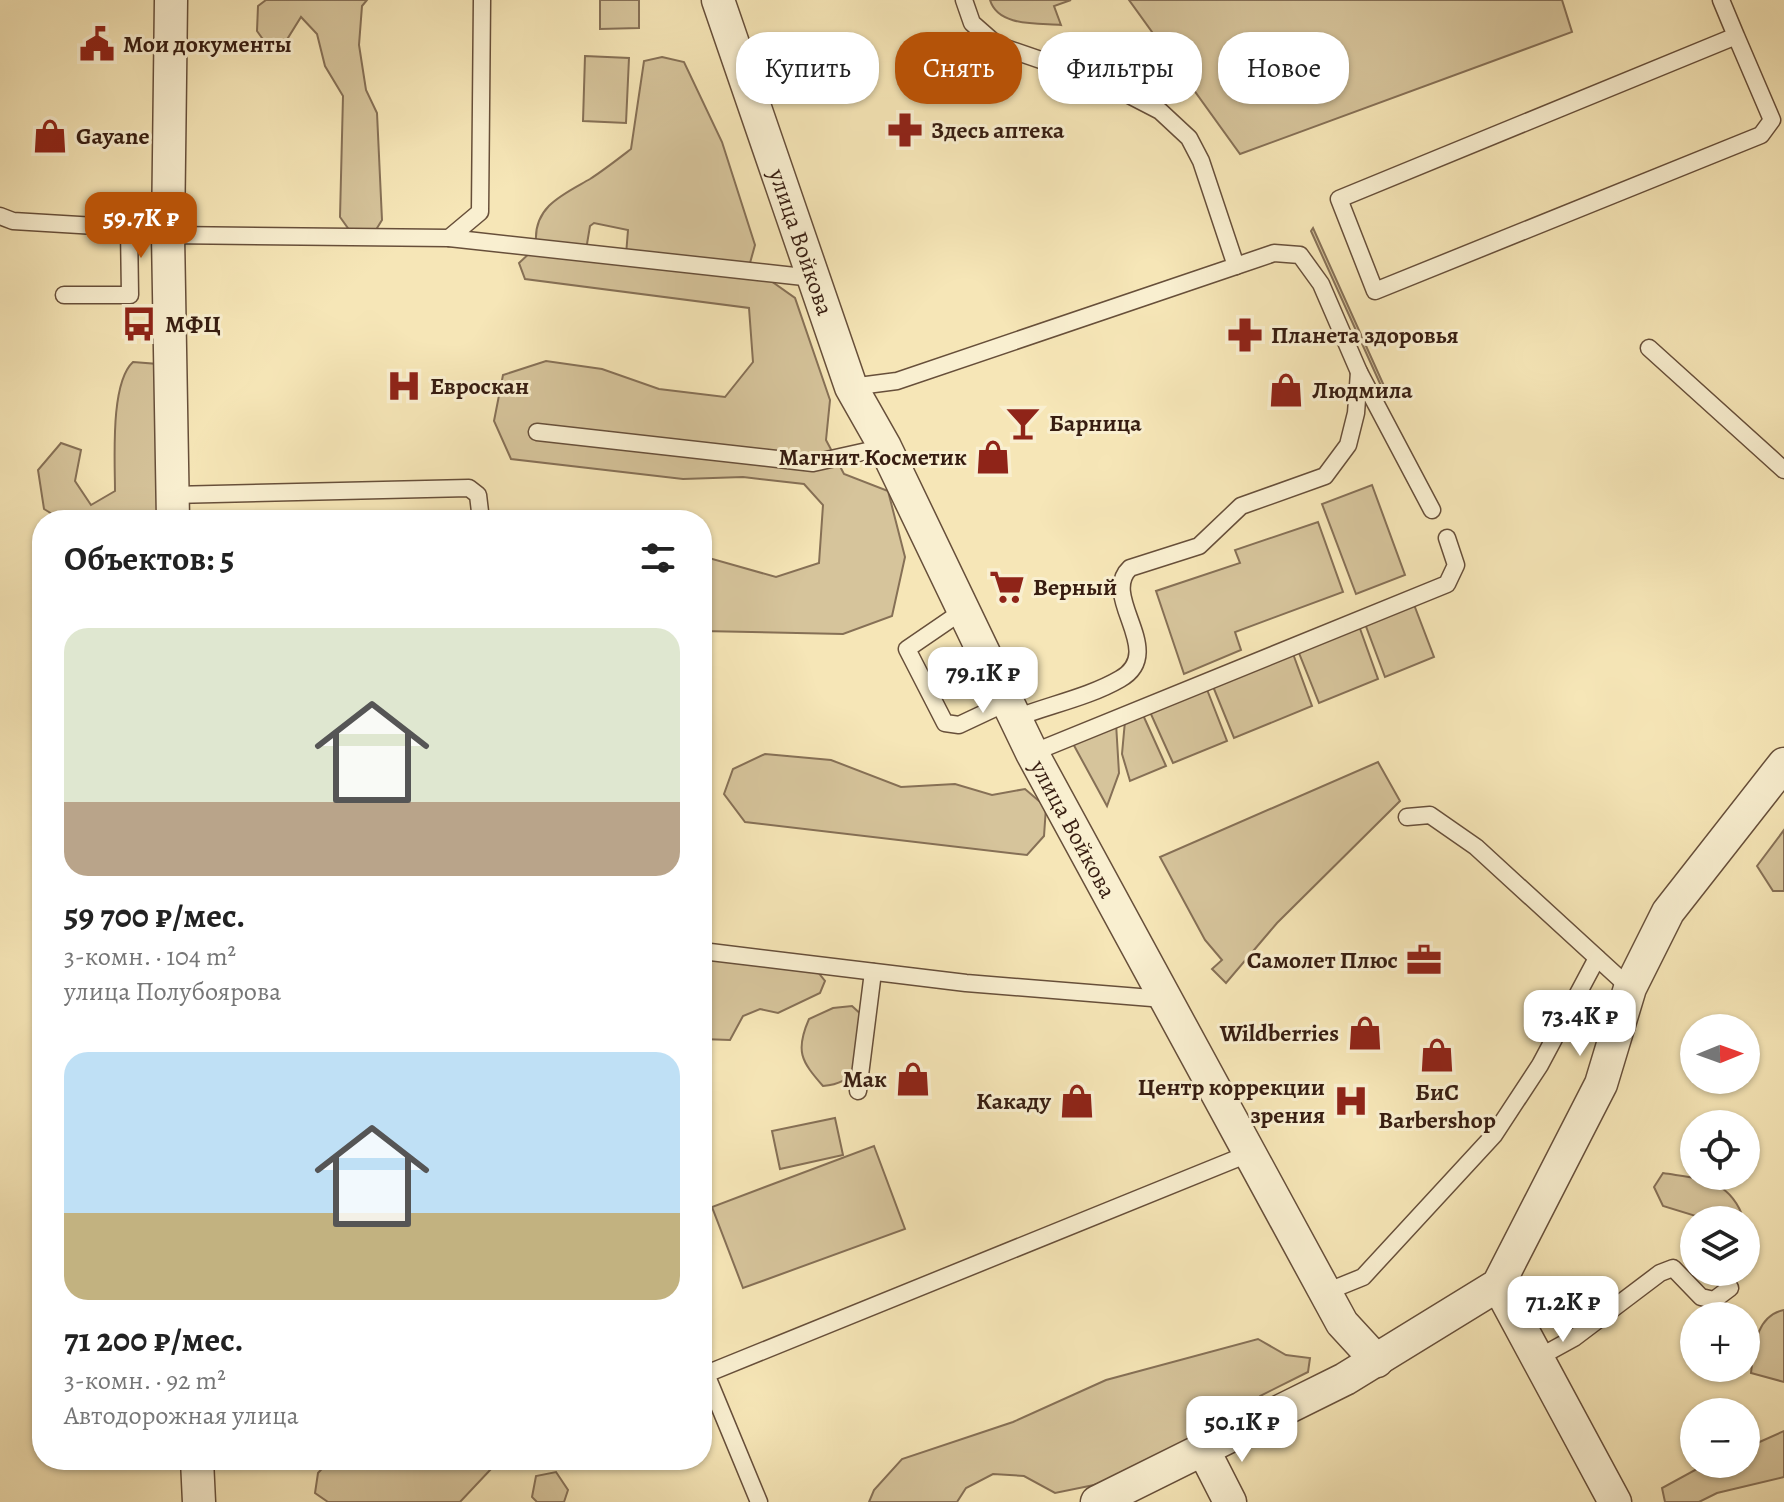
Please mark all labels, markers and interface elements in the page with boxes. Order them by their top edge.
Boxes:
public building icon: Мои документы [78,25,116,63]
place label: Мои документы [123,28,292,60]
chip: Купить [736,32,879,104]
chip: Снять [895,32,1022,104]
chip: Фильтры [1038,32,1202,104]
chip: Новое [1218,32,1349,104]
pharmacy icon: Здесь аптека [886,111,924,149]
place label: Здесь аптека [931,114,1065,146]
shop icon: Gayane [31,117,69,155]
place label: Gayane [76,120,150,152]
street label: улица Войкова [761,164,841,320]
pin: 59.7K ₽ [67,192,215,260]
text: 59.7K ₽ [103,200,179,235]
bus stop icon: МФЦ [120,305,158,343]
place label: МФЦ [165,308,221,340]
pharmacy icon: Планета здоровья [1226,316,1264,354]
place label: Планета здоровья [1271,319,1459,351]
hospital icon: Евроскан [385,367,423,405]
place label: Евроскан [430,370,529,402]
shop icon: Людмила [1267,371,1305,409]
place label: Людмила [1312,374,1413,406]
bar icon: Барница [1004,404,1042,442]
place label: Барница [1049,407,1142,439]
shop icon: Магнит Косметик [974,438,1012,476]
place label: Магнит Косметик [779,441,967,473]
text: Объектов: 5 [64,535,235,582]
icon: filters [636,536,680,580]
supermarket icon: Верный [988,568,1026,606]
place label: Верный [1033,571,1117,603]
pin: 79.1K ₽ [909,647,1057,715]
text: 79.1K ₽ [946,655,1020,690]
icon: home [300,680,444,824]
street label: улица Войкова [1022,753,1124,904]
text: 59 700 ₽/мес. [64,892,245,939]
text: 3-комн. · 104 m² [64,939,236,974]
office icon: Самолет Плюс [1405,941,1443,979]
place label: Самолет Плюс [1247,944,1398,976]
text: улица Полубоярова [64,974,281,1009]
pin: 73.4K ₽ [1506,990,1654,1058]
text: 73.4K ₽ [1542,998,1618,1033]
shop icon: Wildberries [1346,1014,1384,1052]
north arrow [1680,1014,1760,1094]
map controls [1680,1014,1760,1478]
place label: Wildberries [1219,1017,1339,1049]
shop icon: БиС Barbershop [1418,1036,1456,1074]
shop icon: Мак [894,1060,932,1098]
place label: Мак [843,1063,887,1095]
place label: Центр коррекции зрения [1138,1071,1325,1131]
place label: БиС Barbershop [1378,1076,1496,1136]
shop icon: Какаду [1058,1082,1096,1120]
hospital icon: Центр коррекции зрения [1332,1082,1370,1120]
place label: Какаду [976,1085,1051,1117]
icon: home [300,1104,444,1248]
button: locate [1680,1110,1760,1190]
button: layers [1680,1206,1760,1286]
pin: 71.2K ₽ [1489,1276,1637,1344]
text: 71.2K ₽ [1526,1284,1600,1319]
button: + [1680,1302,1760,1382]
text: 71 200 ₽/мес. [64,1316,244,1363]
text: 3-комн. · 92 m² [64,1363,226,1398]
pin: 50.1K ₽ [1168,1396,1316,1464]
text: Автодорожная улица [64,1398,299,1433]
button: − [1680,1398,1760,1478]
text: 50.1K ₽ [1204,1404,1280,1439]

